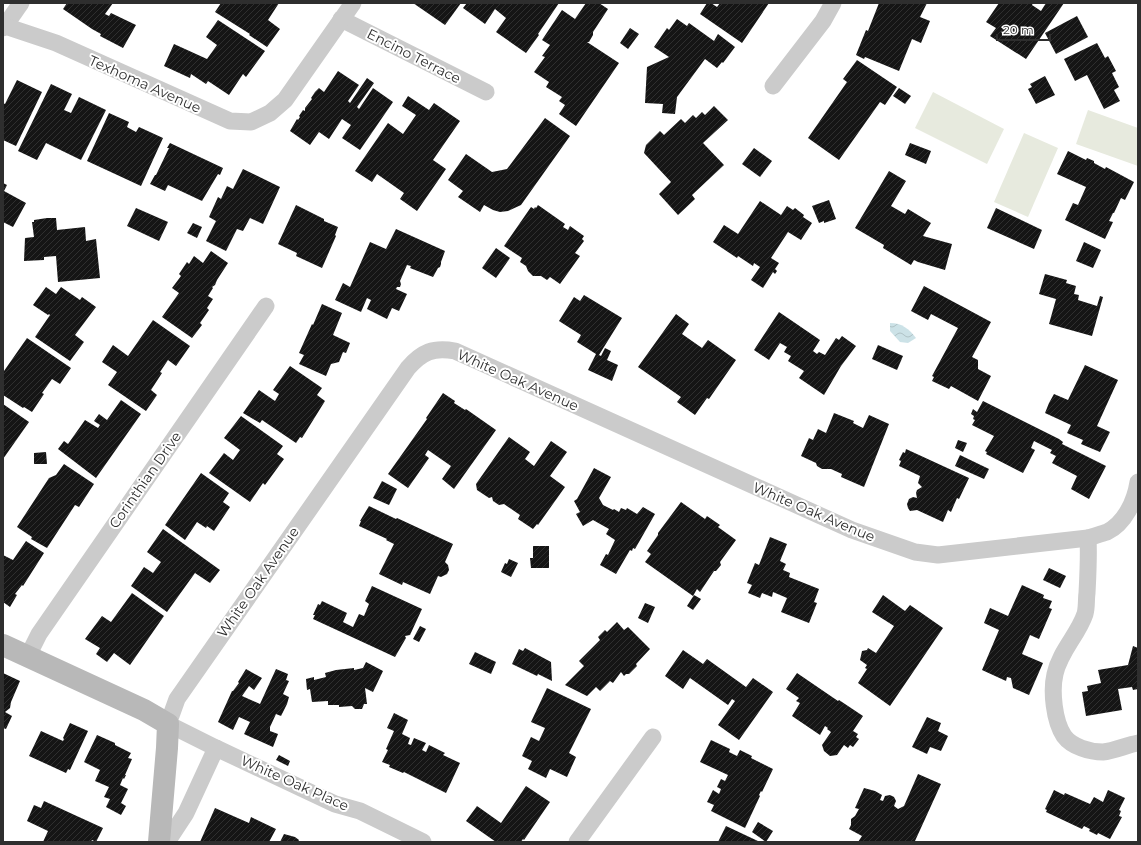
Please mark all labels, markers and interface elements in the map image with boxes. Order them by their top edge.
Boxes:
scale bar [997,16,1050,42]
text: 20 m [1003,22,1034,37]
street label: Encino Terrace [364,25,464,87]
street label: Texhoma Avenue [86,51,204,117]
street label: White Oak Avenue [455,345,581,415]
street label: Corinthian Drive [105,428,185,532]
street label: White Oak Avenue [750,478,878,546]
street label: White Oak Avenue [213,523,303,641]
street label: White Oak Place [238,751,352,815]

